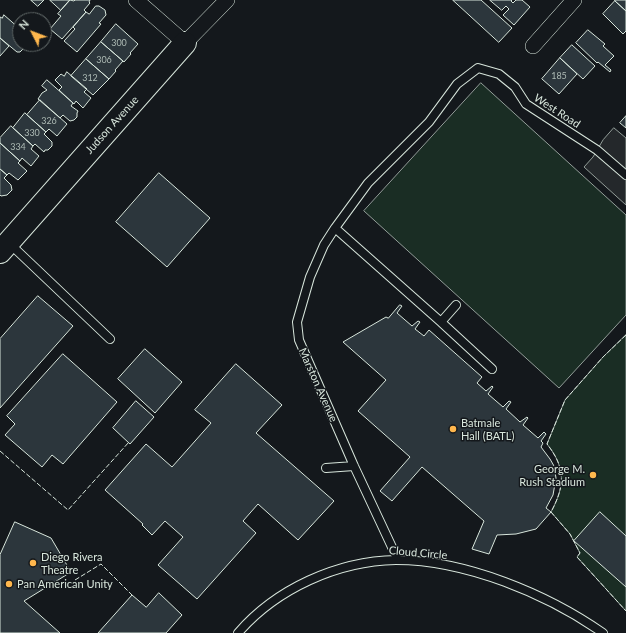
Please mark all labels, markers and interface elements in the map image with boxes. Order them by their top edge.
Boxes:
north arrow [12,12,52,52]
text: N [16,17,31,32]
house number: 300 [111,38,127,48]
house number: 306 [96,55,112,65]
house number: 185 [551,71,567,81]
house number: 312 [82,73,98,83]
street label: West Road [531,91,583,131]
street label: Judson Avenue [83,93,141,157]
house number: 326 [41,116,57,126]
house number: 330 [24,128,40,138]
house number: 334 [10,142,26,152]
street label: Marston Avenue [296,346,340,424]
place label: Batmale Hall (BATL) [461,416,514,442]
marker: Batmale Hall (BATL) [448,424,458,434]
place label: George M. Rush Stadium [519,462,585,488]
marker: George M. Rush Stadium [588,470,598,480]
street label: Cloud Circle [388,544,448,562]
place label: Diego Rivera Theatre [41,550,103,576]
marker: Diego Rivera Theatre [28,558,38,568]
place label: Pan American Unity [17,577,113,591]
marker: Pan American Unity [4,579,14,589]

